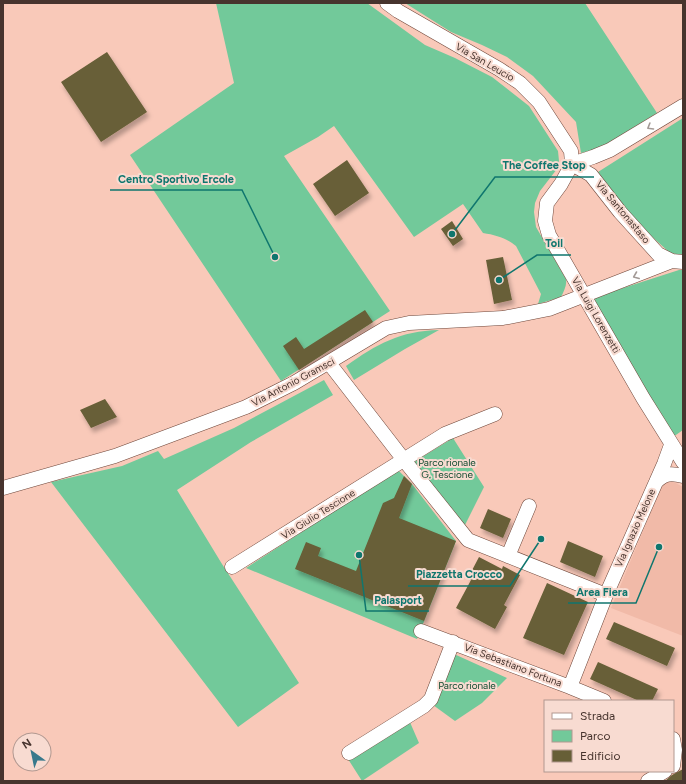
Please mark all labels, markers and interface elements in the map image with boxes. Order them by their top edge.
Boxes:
street label: Via San Leucio [453,40,517,84]
one-way arrow [647,122,654,129]
callout: The Coffee Stop [495,154,594,177]
text: The Coffee Stop [502,159,586,172]
callout: Centro Sportivo Ercole [110,167,242,190]
text: Centro Sportivo Ercole [118,173,234,186]
street label: Via Santonastaso [593,178,653,246]
callout: Toil [537,232,571,255]
text: Toil [545,237,563,250]
one-way arrow [633,271,640,279]
street label: Via Luigi Lorenzetti [569,274,623,356]
street label: Via Antonio Gramsci [249,355,337,409]
park label: Parco rionale G. Tescione [418,456,476,481]
street label: Via Giulio Tescione [279,486,358,542]
street label: Via Ignazio Melone [612,486,658,569]
callout: Piazzetta Crocco [408,563,510,586]
text: Piazzetta Crocco [416,568,503,581]
callout: Area Fiera [568,580,636,603]
text: Area Fiera [576,586,628,599]
callout: Palasport [366,588,429,611]
text: Palasport [374,594,422,607]
street label: Via Sebastiano Fortuna [462,640,564,690]
park label: Parco rionale [438,679,496,692]
legend [544,700,674,772]
text: Strada [580,709,615,723]
text: Parco [580,729,610,743]
north arrow [12,732,52,772]
text: N [20,736,34,752]
text: Edificio [580,749,620,763]

